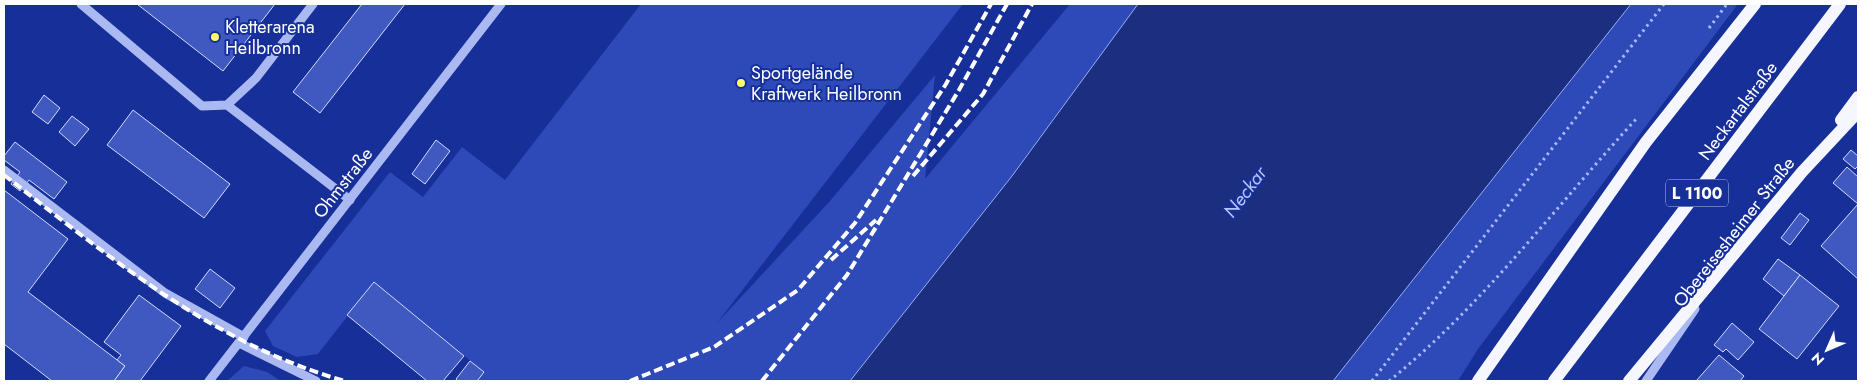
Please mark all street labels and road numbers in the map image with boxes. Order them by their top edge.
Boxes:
street label: Neckartalstraße [1692,56,1784,166]
street label: Ohmstraße [307,142,379,224]
street label: Obereisesheimer Straße [1667,151,1801,313]
road number: L 1100 [1666,180,1728,207]

